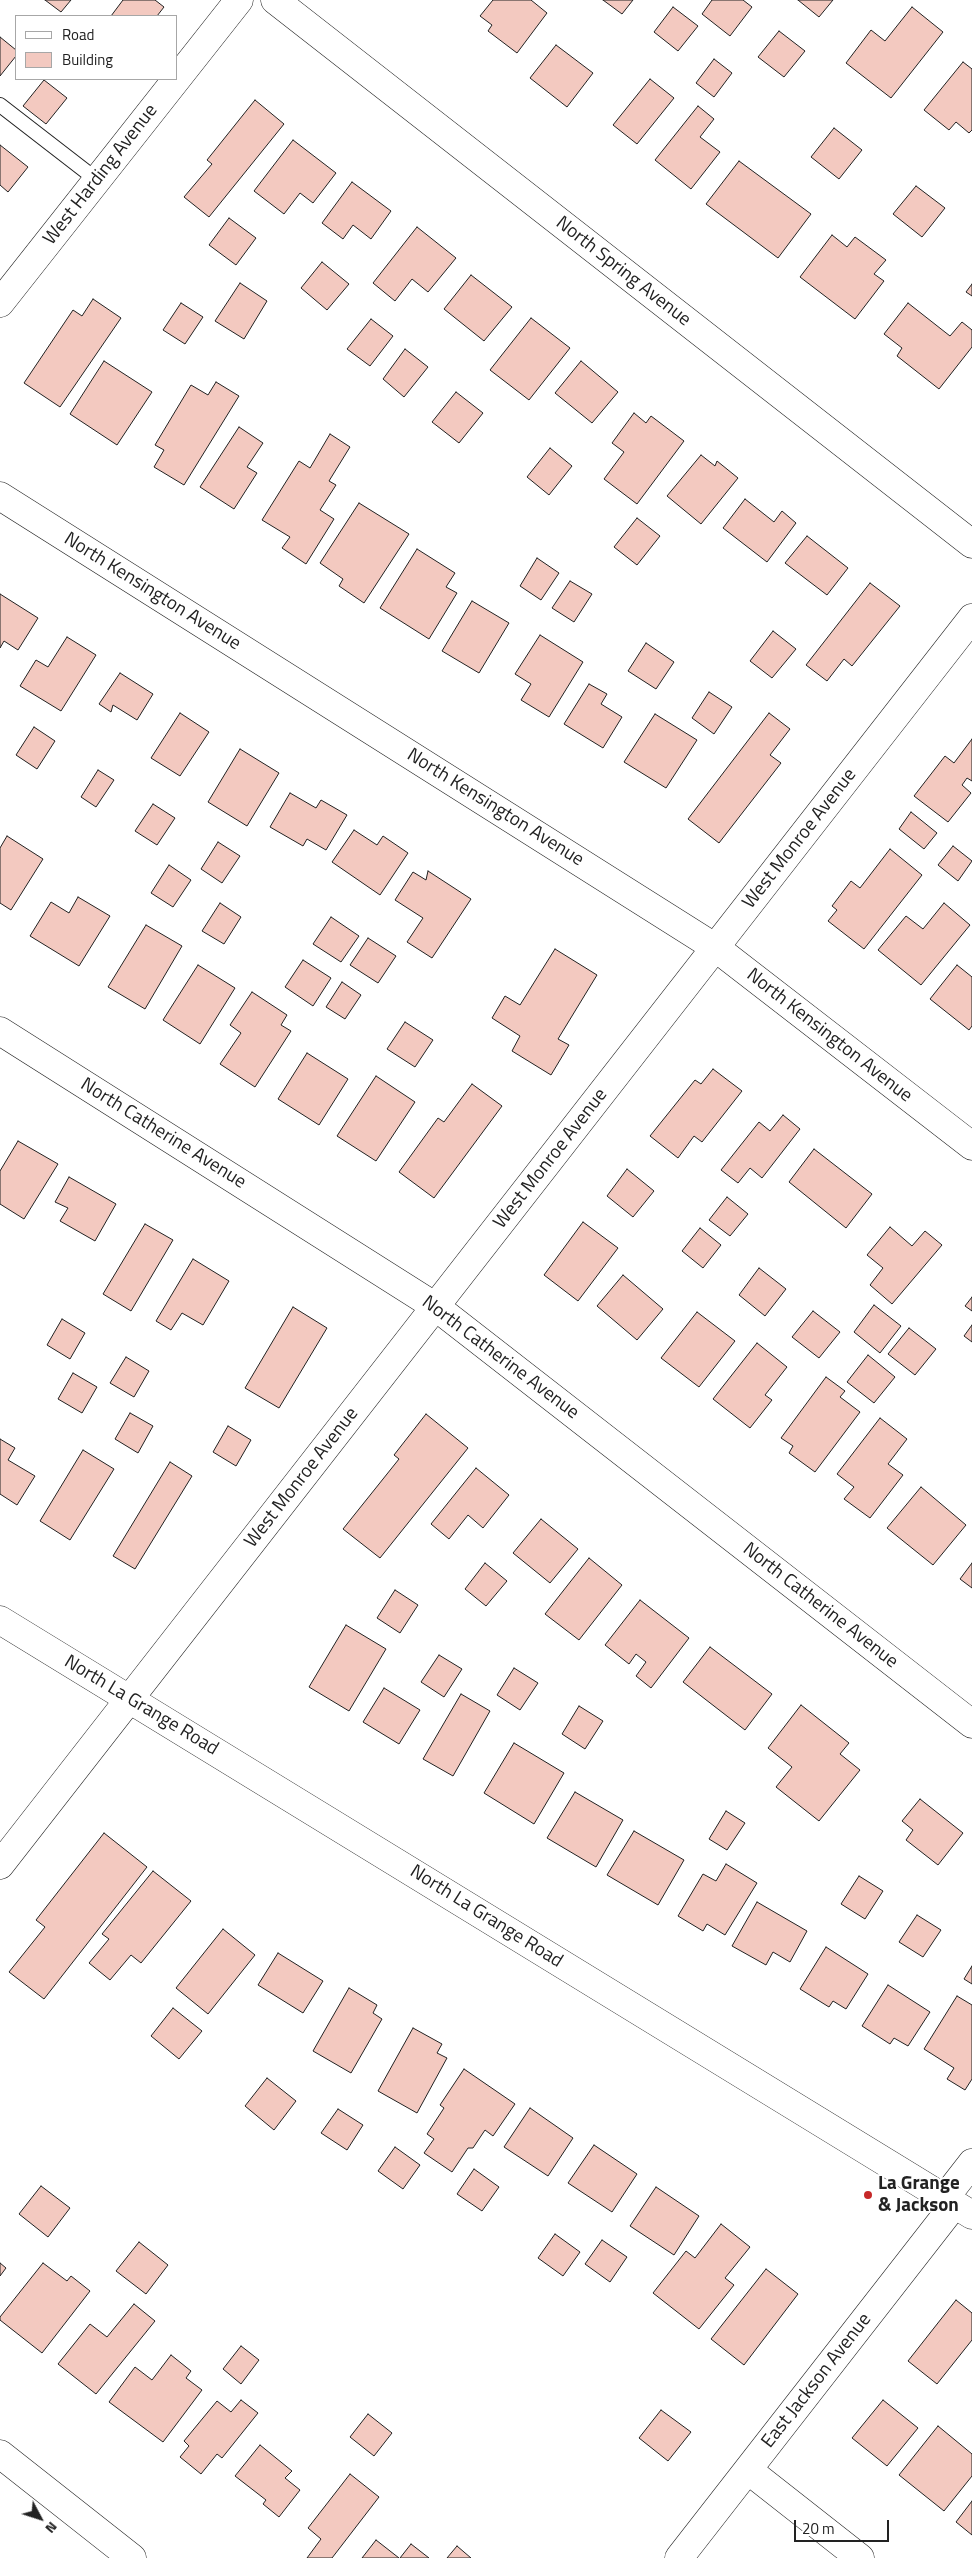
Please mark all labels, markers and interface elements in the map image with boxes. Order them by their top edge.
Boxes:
legend [15,15,178,80]
text: Road [62,23,94,46]
text: Building [62,48,113,71]
street label: West Harding Avenue [39,100,163,250]
street label: North Spring Avenue [551,212,695,332]
street label: North Kensington Avenue [59,528,245,656]
street label: North Kensington Avenue [402,744,588,872]
street label: West Monroe Avenue [738,764,862,914]
street label: North Kensington Avenue [742,964,916,1108]
street label: North Catherine Avenue [76,1074,250,1194]
street label: West Monroe Avenue [489,1084,613,1234]
street label: North Catherine Avenue [417,1291,583,1425]
street label: West Monroe Avenue [240,1403,364,1553]
street label: North Catherine Avenue [738,1538,902,1674]
street label: North La Grange Road [60,1651,222,1761]
street label: North La Grange Road [405,1861,567,1973]
place label: La Grange & Jackson [878,2173,960,2217]
marker: La Grange & Jackson [862,2189,874,2201]
street label: East Jackson Avenue [757,2309,877,2453]
north arrow [15,2493,65,2543]
scale bar [797,2510,892,2542]
text: N [41,2517,63,2538]
text: 20 m [802,2517,835,2540]

